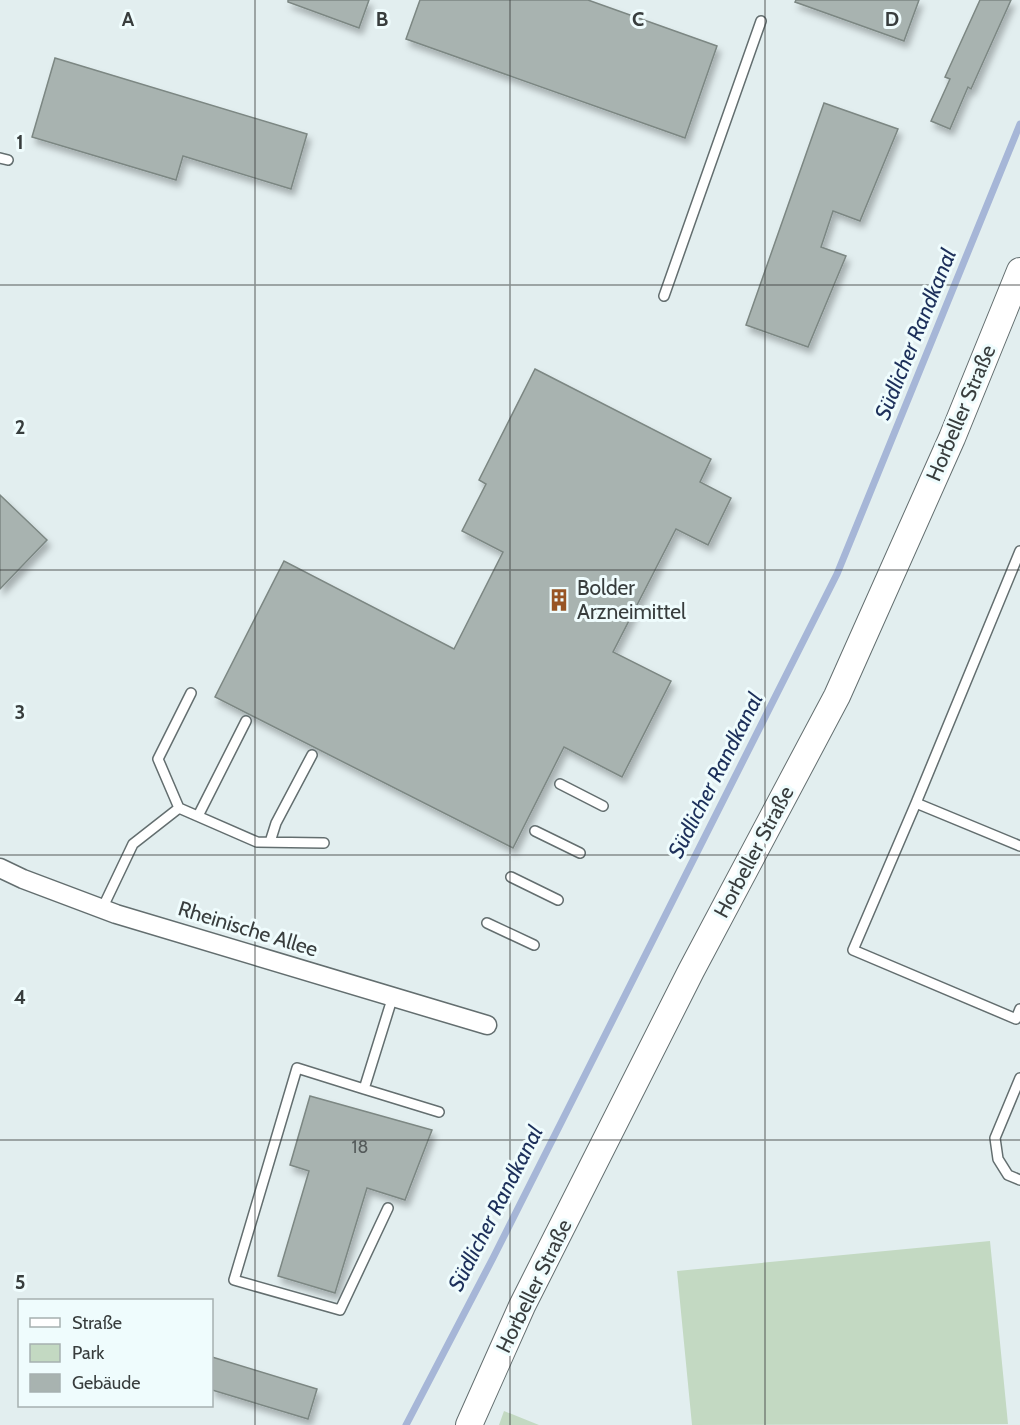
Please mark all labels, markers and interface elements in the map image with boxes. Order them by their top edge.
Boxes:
text: A [122,7,135,31]
text: B [376,7,388,31]
text: C [632,7,644,31]
text: D [885,7,899,31]
text: 1 [16,130,24,154]
water label: Südlicher Randkanal [869,244,962,424]
street label: Horbeller Straße [921,341,1001,485]
text: 2 [15,415,25,439]
place label: Bolder Arzneimittel [577,575,686,624]
building icon: Bolder Arzneimittel [546,587,572,613]
water label: Südlicher Randkanal [662,687,769,862]
text: 3 [15,700,25,724]
street label: Horbeller Straße [708,781,799,922]
street label: Rheinische Allee [175,895,321,962]
text: 4 [14,985,26,1009]
water label: Südlicher Randkanal [442,1120,549,1295]
house number: 18 [352,1136,368,1158]
street label: Horbeller Straße [490,1215,577,1357]
text: 5 [15,1270,25,1294]
legend [18,1299,213,1407]
text: Straße [72,1312,122,1334]
text: Park [72,1342,105,1364]
text: Gebäude [72,1372,141,1394]

